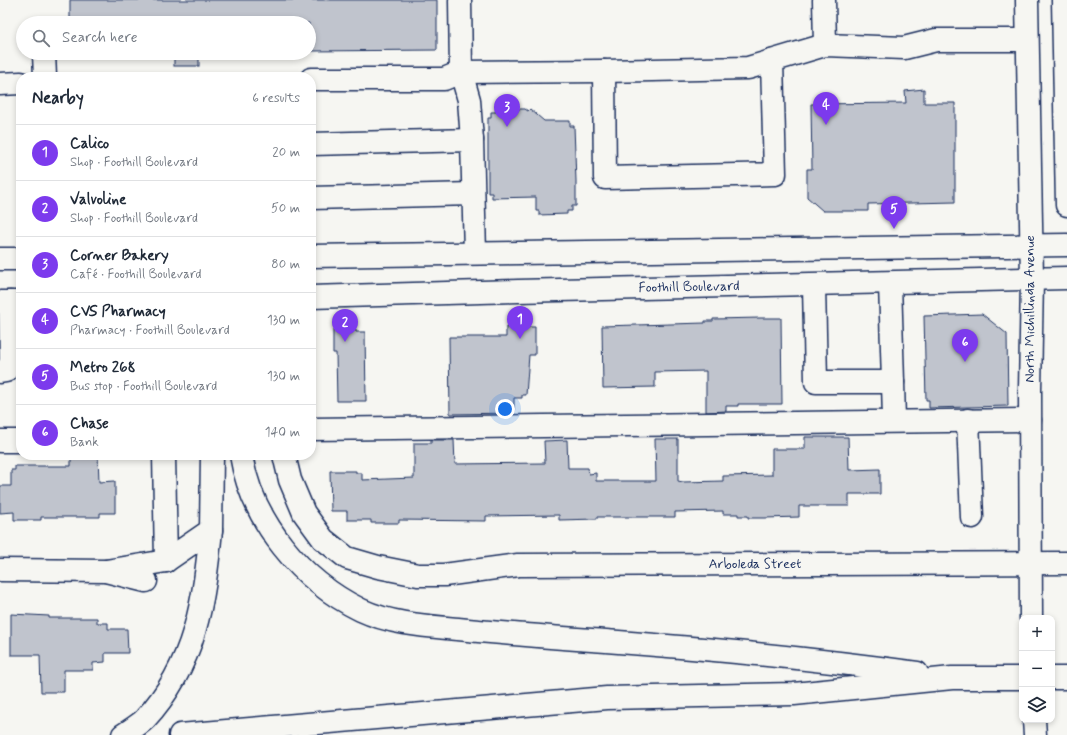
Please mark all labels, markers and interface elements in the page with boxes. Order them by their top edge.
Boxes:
search box [16,16,316,60]
icon: search [30,27,52,49]
text: Search here [62,28,138,48]
text: Nearby [32,87,84,109]
text: 6 results [252,90,300,107]
pin: 4 [813,92,839,125]
pin: 3 [494,94,520,127]
text: Calico [70,134,109,154]
text: 1 [42,144,48,161]
text: 20 m [272,144,300,161]
text: Shop · Foothill Boulevard [70,154,198,171]
text: Valvoline [70,190,126,210]
pin: 5 [881,196,907,229]
text: 2 [42,200,48,217]
text: 50 m [271,200,300,217]
text: Shop · Foothill Boulevard [70,210,198,227]
street label: North Michillinda Avenue [1021,235,1039,383]
text: Corner Bakery [70,246,169,266]
text: 3 [42,256,48,273]
text: 80 m [271,256,300,273]
text: Café · Foothill Boulevard [70,266,202,283]
street label: Foothill Boulevard [638,277,740,297]
text: CVS Pharmacy [70,302,166,322]
pin: 1 [507,306,533,339]
pin: 2 [332,309,358,342]
text: 4 [41,312,49,329]
text: 130 m [267,312,300,329]
text: Pharmacy · Foothill Boulevard [70,322,230,339]
pin: 6 [952,329,978,362]
text: Metro 268 [70,358,136,378]
text: 5 [41,368,49,385]
text: 130 m [267,368,300,385]
text: Bus stop · Foothill Boulevard [70,378,217,395]
your location [495,399,515,419]
text: Chase [70,414,109,434]
text: 6 [42,424,48,441]
text: 140 m [265,424,300,441]
text: Bank [70,434,99,451]
street label: Arboleda Street [708,555,802,573]
map controls [1019,615,1055,723]
button: + [1019,615,1055,651]
button: − [1019,651,1055,687]
button: layers [1019,687,1055,723]

